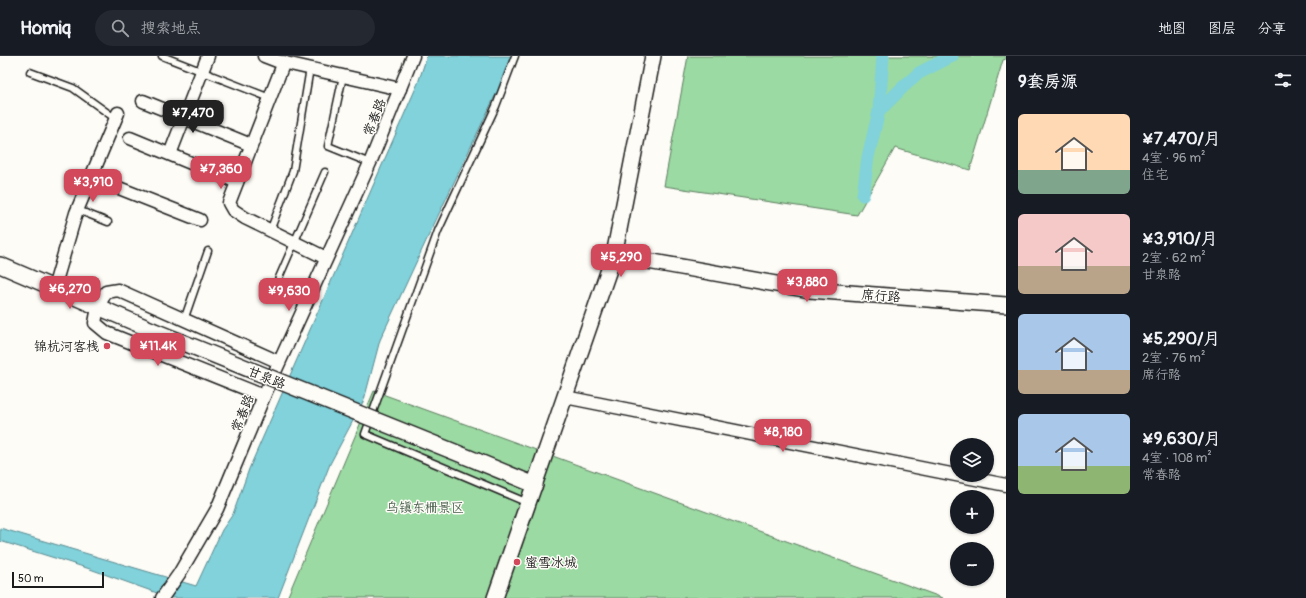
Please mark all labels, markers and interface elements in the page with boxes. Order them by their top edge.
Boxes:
search box [95,10,375,46]
text: Homiq [20,16,71,40]
icon: search [109,17,131,39]
text: 搜索地点 [141,19,201,38]
text: 地图 [1158,20,1186,37]
text: 图层 [1208,20,1236,37]
text: 分享 [1258,20,1286,37]
icon: filters [1272,69,1294,91]
text: 9套房源 [1018,71,1078,92]
street label: 常春路 [360,96,390,138]
pin: ¥7,470 [160,100,226,134]
text: ¥7,470 [172,105,214,121]
text: ¥7,470/月 [1142,128,1221,149]
icon: home [1050,130,1098,178]
text: 4室 · 96 m² [1142,150,1205,166]
pin: ¥7,360 [188,156,254,190]
text: ¥7,360 [200,161,242,177]
text: 住宅 [1142,167,1168,183]
pin: ¥3,910 [60,169,126,203]
text: ¥3,910 [73,174,113,190]
text: ¥3,910/月 [1142,228,1218,249]
icon: home [1050,230,1098,278]
pin: ¥5,290 [588,244,654,278]
text: ¥5,290 [600,249,642,265]
text: 2室 · 62 m² [1142,250,1206,266]
text: 甘泉路 [1142,267,1181,283]
pin: ¥3,880 [774,269,840,303]
text: ¥3,880 [786,274,828,290]
pin: ¥6,270 [37,276,103,310]
pin: ¥9,630 [256,278,322,312]
text: ¥6,270 [49,281,91,297]
text: ¥9,630 [268,283,310,299]
street label: 席行路 [861,287,901,305]
text: ¥5,290/月 [1142,328,1220,349]
icon: home [1050,330,1098,378]
pin: ¥11.4K [125,333,191,367]
text: ¥11.4K [139,338,177,354]
place label: 锦杭河客栈 [34,339,99,355]
marker: 锦杭河客栈 [102,341,112,351]
text: 2室 · 76 m² [1142,350,1205,366]
street label: 甘泉路 [246,363,288,393]
text: 席行路 [1142,367,1181,383]
street label: 常春路 [228,392,258,434]
pin: ¥8,180 [750,419,816,453]
text: ¥8,180 [763,424,803,440]
text: ¥9,630/月 [1142,428,1221,449]
icon: home [1050,430,1098,478]
map controls [950,438,994,586]
button: layers [950,438,994,482]
text: 4室 · 108 m² [1142,450,1212,466]
text: 常春路 [1142,467,1181,483]
button: + [950,490,994,534]
park label: 乌镇东栅景区 [386,500,464,516]
button: − [950,542,994,586]
place label: 蜜雪冰城 [525,555,577,571]
marker: 蜜雪冰城 [512,557,522,567]
scale bar [12,570,104,589]
text: 50 m [18,572,44,585]

